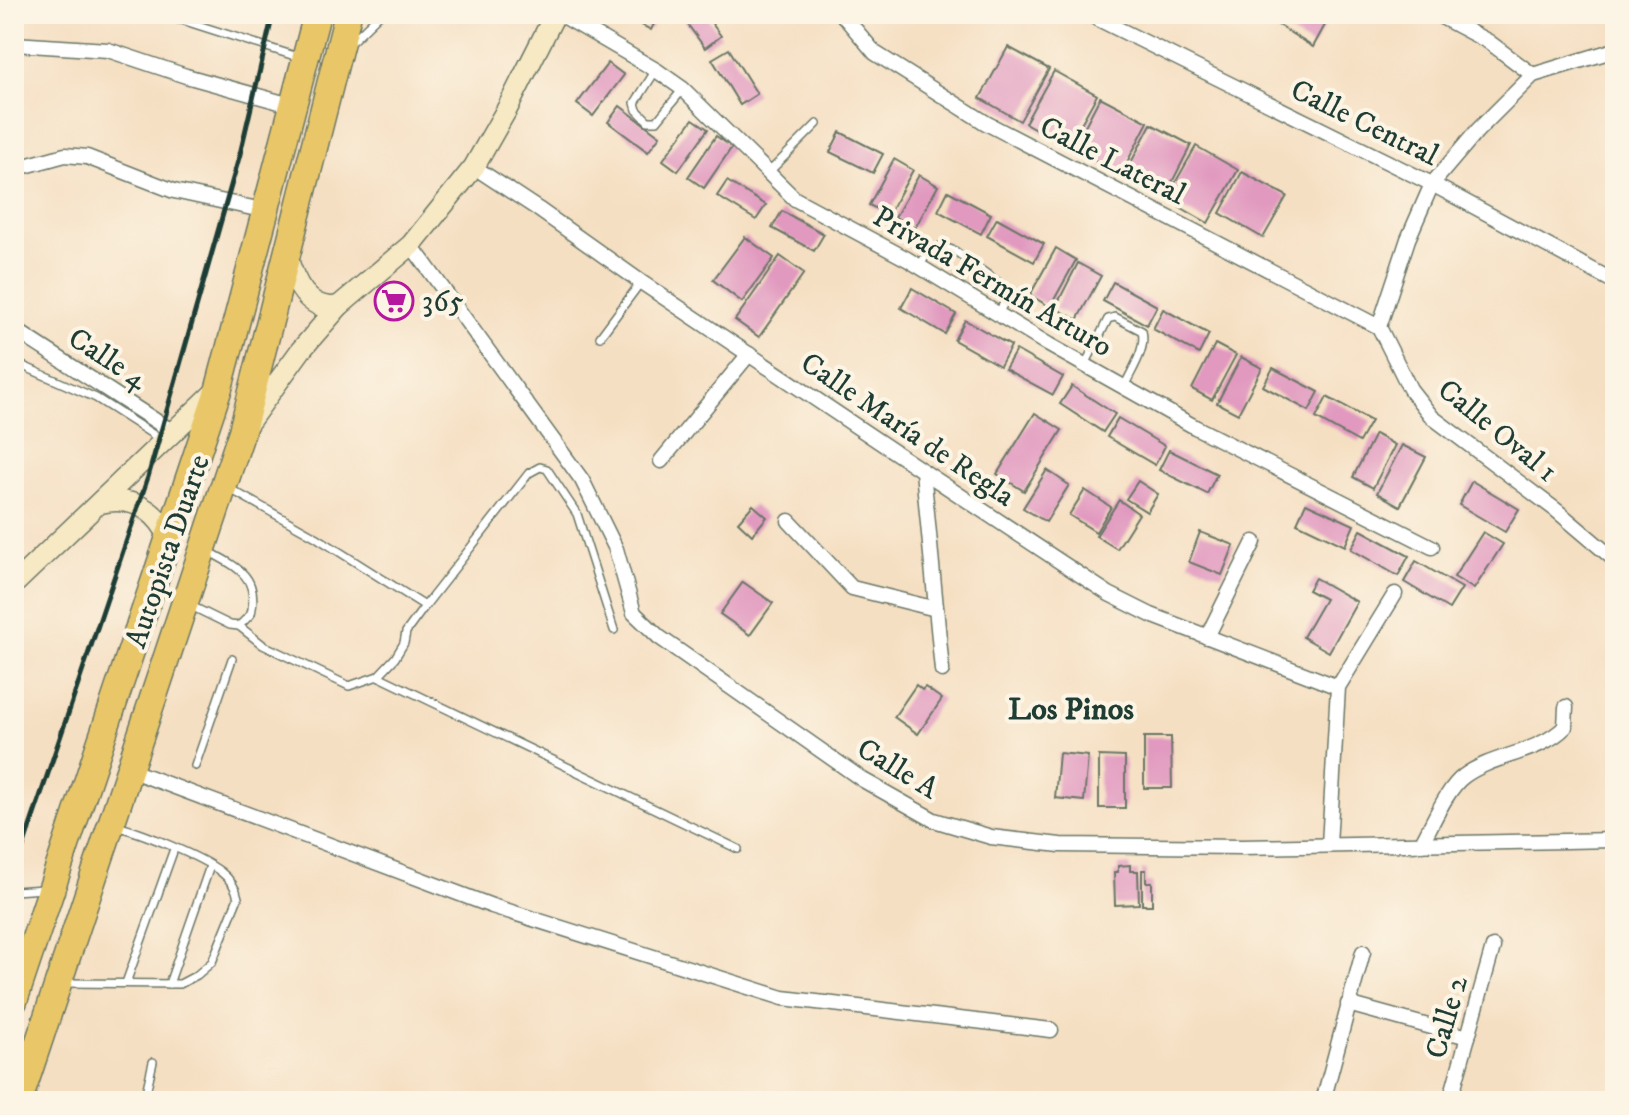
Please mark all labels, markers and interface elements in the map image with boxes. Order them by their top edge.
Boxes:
street label: Calle Central [1284,72,1444,175]
street label: Calle Lateral [1033,109,1191,214]
street label: Privada Fermín Arturo [866,199,1118,366]
supermarket icon: 365 [373,280,415,322]
place label: 365 [422,284,464,321]
street label: Calle 4 [61,320,154,399]
street label: Calle María de Regla [793,345,1021,516]
street label: Calle Oval 1 [1430,372,1564,491]
street label: Autopista Duarte [118,450,219,653]
district label: Los Pinos [1008,690,1134,730]
street label: Calle A [850,731,945,808]
street label: Calle 2 [1418,972,1477,1063]

